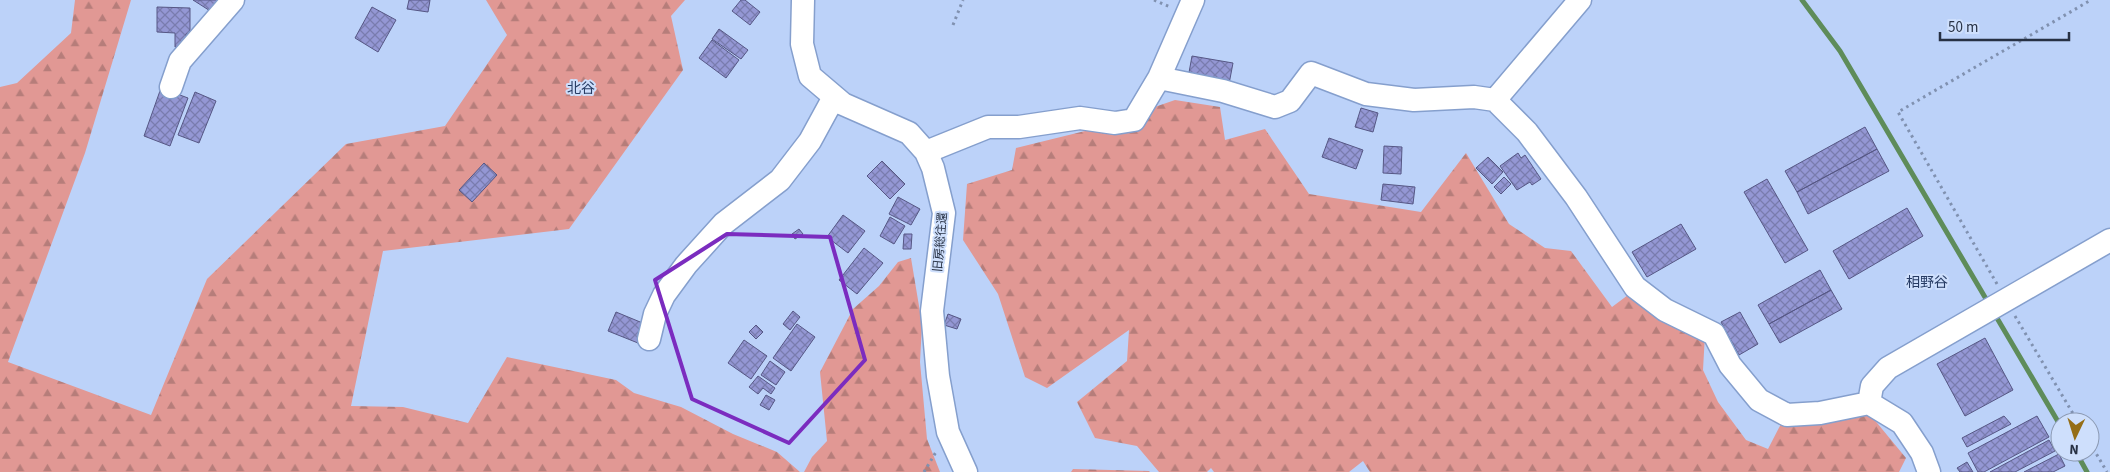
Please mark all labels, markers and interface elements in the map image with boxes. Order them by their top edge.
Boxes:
scale bar [1940,10,2069,42]
text: 50 m [1948,17,1978,38]
district label: 北谷 [567,79,595,99]
street label: 旧房総往還 [929,211,952,273]
district label: 相野谷 [1906,273,1948,293]
north arrow [2050,412,2100,462]
text: N [2069,439,2080,459]

